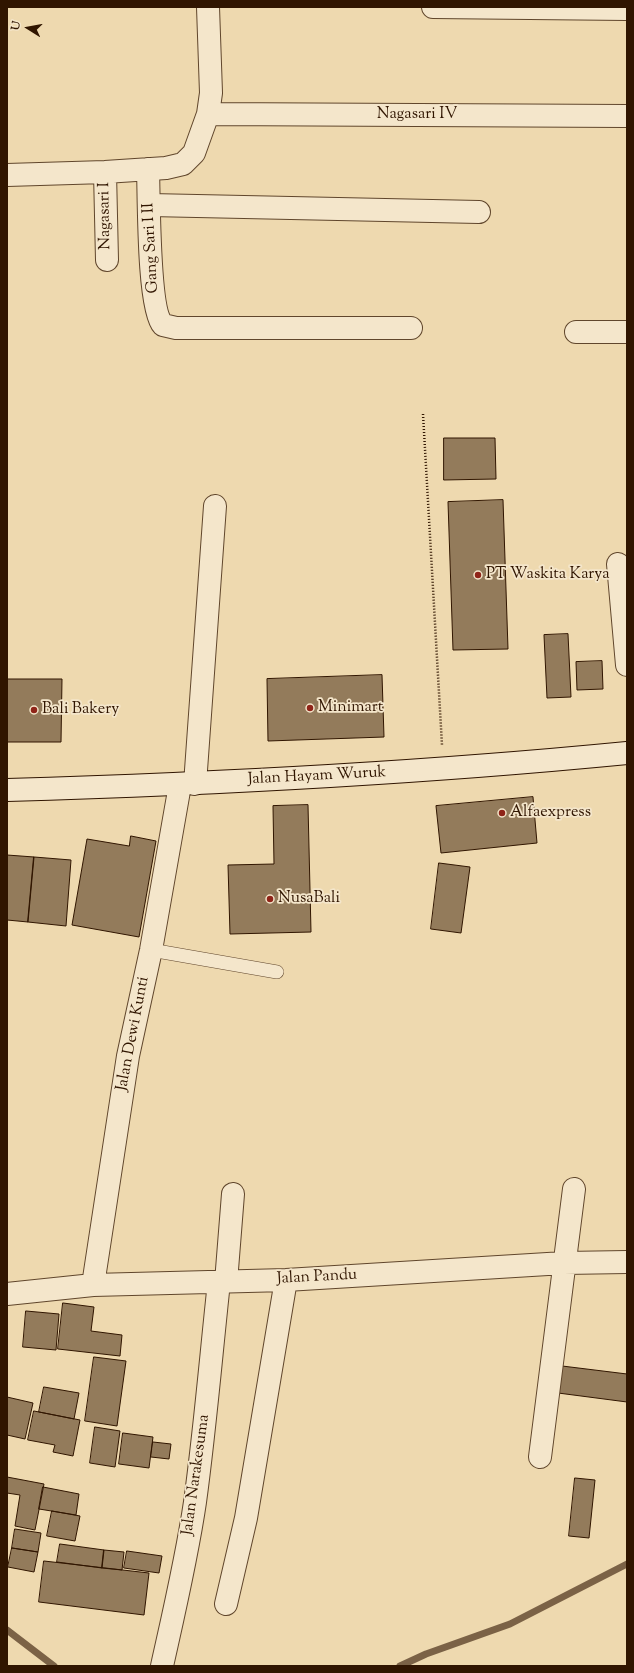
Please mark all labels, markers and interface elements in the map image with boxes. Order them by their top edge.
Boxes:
north arrow [8,8,48,48]
text: U [8,20,25,32]
street label: Nagasari IV [377,105,457,125]
street label: Nagasari I [96,182,116,250]
street label: Gang Sari I II [140,202,164,294]
place label: PT Waskita Karya [486,565,610,585]
marker: PT Waskita Karya [473,570,483,580]
place label: Minimart [318,698,383,718]
place label: Bali Bakery [42,700,119,720]
marker: Minimart [305,703,315,713]
marker: Bali Bakery [29,705,39,715]
street label: Jalan Hayam Wuruk [247,764,387,790]
place label: Alfaexpress [510,803,591,823]
marker: Alfaexpress [497,808,507,818]
place label: NusaBali [278,889,340,909]
marker: NusaBali [265,894,275,904]
street label: Jalan Dewi Kunti [114,975,154,1093]
street label: Jalan Pandu [276,1266,358,1290]
street label: Jalan Narakesuma [179,1413,215,1537]

